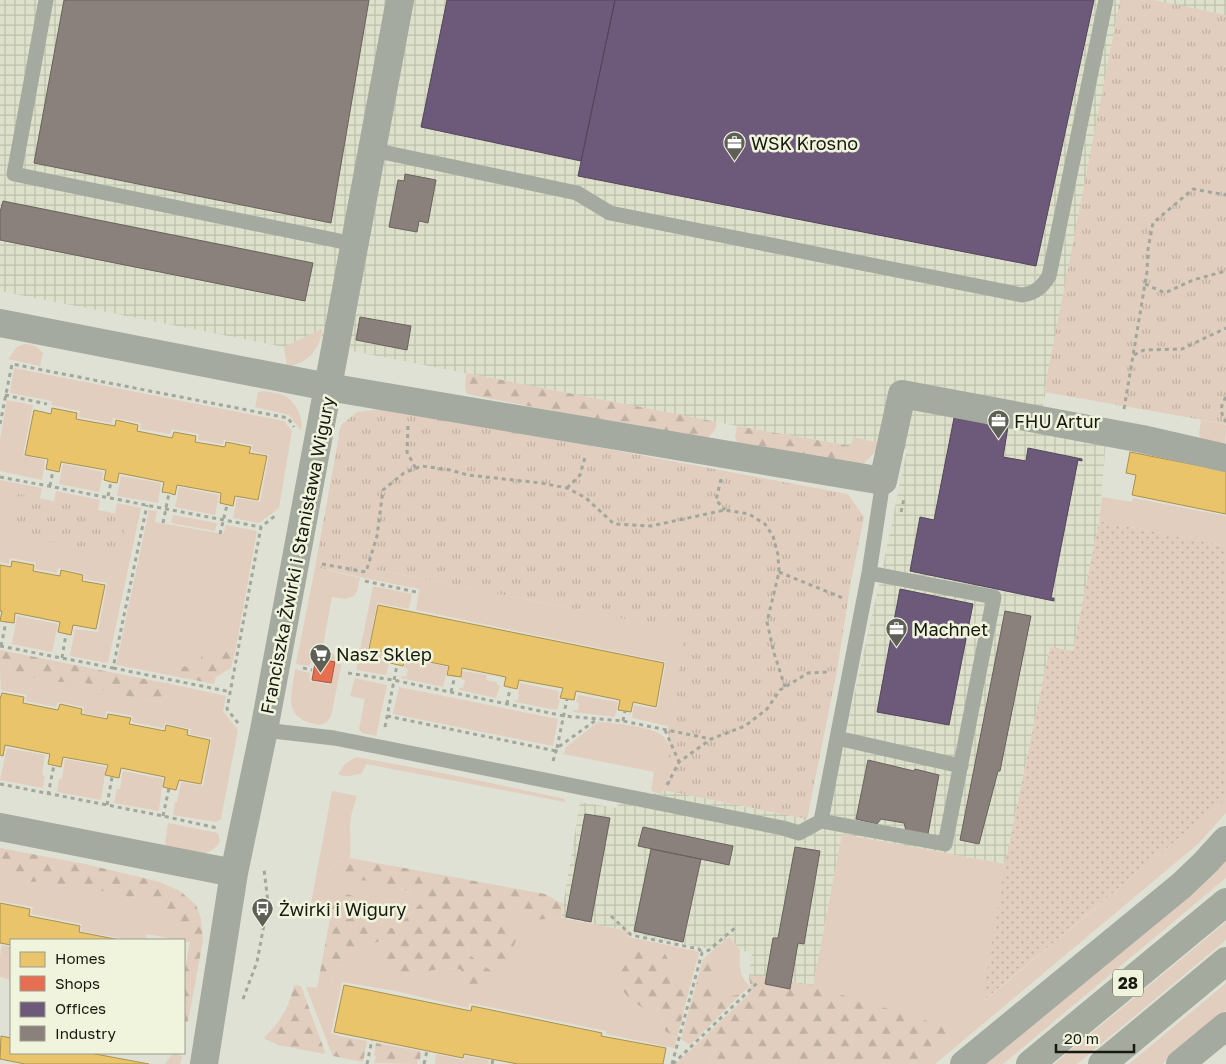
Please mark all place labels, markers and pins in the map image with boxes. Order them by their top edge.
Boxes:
office icon: WSK Krosno [723,131,747,162]
place label: WSK Krosno [751,132,858,154]
office icon: FHU Artur [986,409,1010,440]
place label: FHU Artur [1014,410,1101,432]
office icon: Machnet [885,617,909,648]
place label: Machnet [913,618,988,640]
supermarket icon: Nasz Sklep [308,642,332,673]
place label: Nasz Sklep [336,643,432,665]
bus stop icon: Żwirki i Wigury [251,897,275,928]
place label: Żwirki i Wigury [279,898,406,920]

